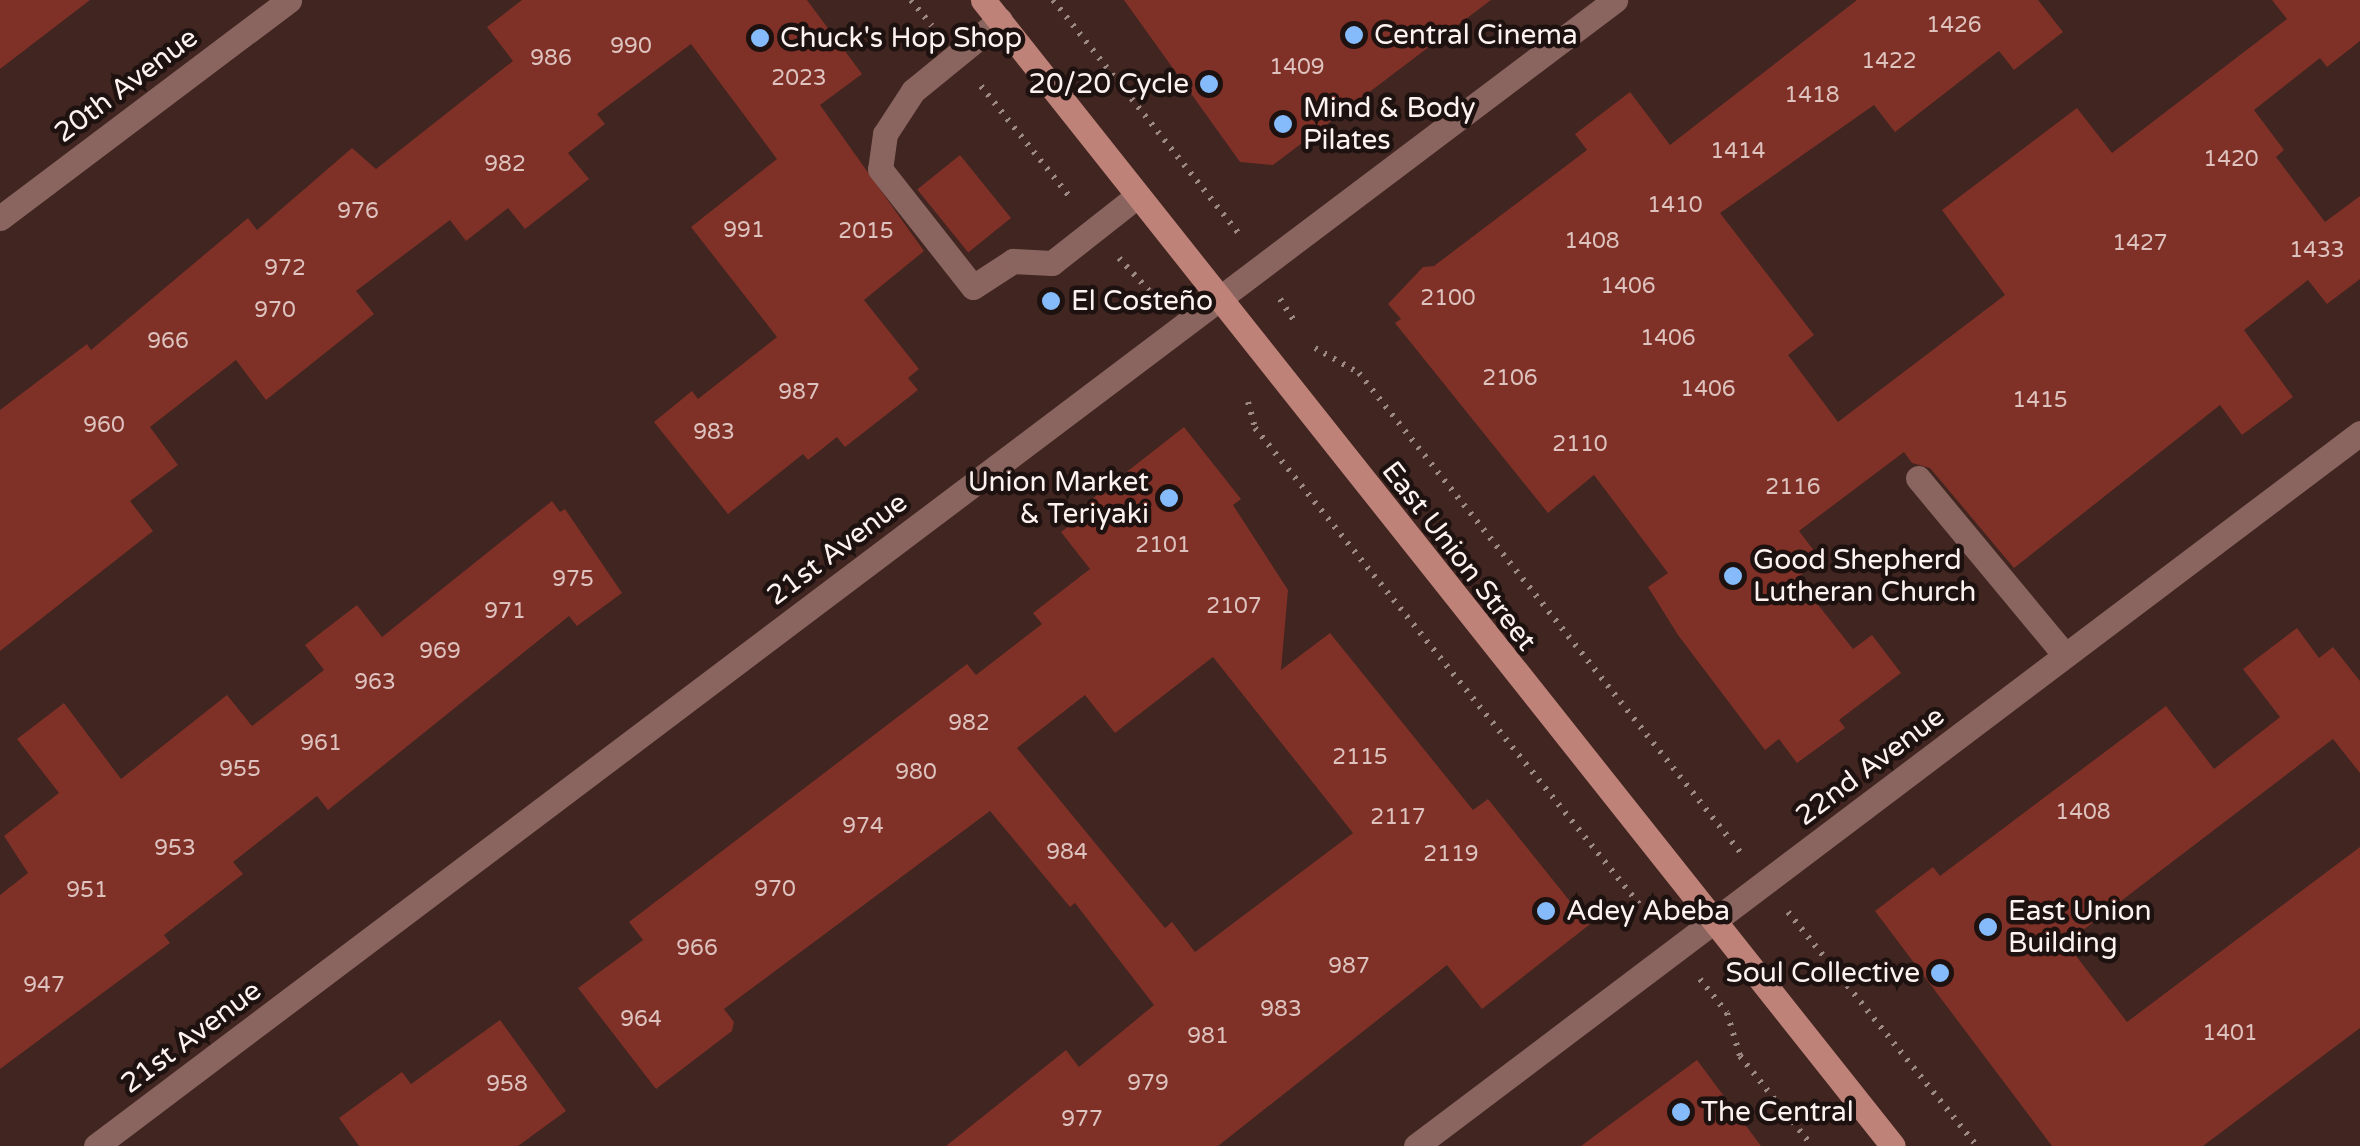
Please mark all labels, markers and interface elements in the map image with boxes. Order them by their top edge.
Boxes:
house number: 1426 [1926,13,1982,39]
place label: Central Cinema [1374,18,1578,52]
street label: 20th Avenue [48,20,204,150]
place label: Chuck's Hop Shop [780,21,1022,55]
marker: Central Cinema [1343,24,1365,46]
marker: Chuck's Hop Shop [749,27,771,49]
house number: 990 [610,34,652,60]
house number: 986 [530,46,572,72]
house number: 1422 [1861,49,1917,75]
house number: 1409 [1269,55,1325,81]
house number: 2023 [771,66,827,92]
place label: 20/20 Cycle [1028,67,1189,101]
marker: 20/20 Cycle [1198,73,1220,95]
house number: 1418 [1784,83,1840,109]
place label: Mind & Body Pilates [1303,91,1476,157]
marker: Mind & Body Pilates [1272,113,1294,135]
house number: 1414 [1710,139,1766,165]
house number: 1420 [2203,147,2259,173]
house number: 982 [484,152,526,178]
house number: 1410 [1647,193,1703,219]
house number: 976 [337,199,379,225]
house number: 991 [723,218,765,244]
house number: 2015 [838,219,894,245]
house number: 1408 [1564,229,1620,255]
house number: 1427 [2112,231,2168,257]
house number: 1433 [2289,238,2345,264]
house number: 972 [264,256,306,282]
house number: 1406 [1600,274,1656,300]
place label: El Costeño [1071,284,1213,318]
house number: 2100 [1420,286,1476,312]
marker: El Costeño [1040,290,1062,312]
house number: 970 [254,298,296,324]
house number: 1406 [1640,326,1696,352]
house number: 966 [147,329,189,355]
house number: 2106 [1482,366,1538,392]
house number: 1406 [1680,377,1736,403]
house number: 987 [778,380,820,406]
house number: 1415 [2012,388,2068,414]
house number: 960 [83,413,125,439]
house number: 983 [693,420,735,446]
house number: 2110 [1552,432,1608,458]
street label: East Union Street [1375,455,1543,657]
place label: Union Market & Teriyaki [968,465,1149,531]
house number: 2116 [1765,475,1821,501]
street label: 21st Avenue [760,485,914,613]
marker: Union Market & Teriyaki [1158,487,1180,509]
house number: 2101 [1135,533,1191,559]
place label: Good Shepherd Lutheran Church [1753,543,1976,609]
marker: Good Shepherd Lutheran Church [1722,565,1744,587]
house number: 975 [552,567,594,593]
house number: 2107 [1206,594,1262,620]
house number: 971 [484,599,526,625]
house number: 969 [419,639,461,665]
house number: 963 [354,670,396,696]
street label: 22nd Avenue [1789,699,1951,833]
house number: 982 [948,711,990,737]
house number: 961 [300,731,342,757]
house number: 2115 [1332,745,1388,771]
house number: 955 [219,757,261,783]
house number: 980 [895,760,937,786]
house number: 1408 [2055,800,2111,826]
house number: 2117 [1370,805,1426,831]
house number: 974 [842,814,884,840]
house number: 953 [154,836,196,862]
house number: 984 [1046,840,1088,866]
house number: 2119 [1423,842,1479,868]
house number: 970 [754,877,796,903]
house number: 951 [66,878,108,904]
place label: Adey Abeba [1566,894,1730,928]
place label: East Union Building [2008,894,2152,960]
marker: Adey Abeba [1535,900,1557,922]
marker: East Union Building [1977,916,1999,938]
house number: 966 [676,936,718,962]
house number: 987 [1328,954,1370,980]
place label: Soul Collective [1726,956,1920,990]
marker: Soul Collective [1929,962,1951,984]
house number: 947 [23,973,65,999]
street label: 21st Avenue [114,973,268,1101]
house number: 983 [1260,997,1302,1023]
house number: 964 [620,1007,662,1033]
house number: 1401 [2202,1021,2258,1047]
house number: 981 [1187,1024,1229,1050]
house number: 979 [1127,1071,1169,1097]
house number: 958 [486,1072,528,1098]
place label: The Central [1701,1095,1854,1129]
marker: The Central [1670,1101,1692,1123]
house number: 977 [1061,1107,1103,1133]

